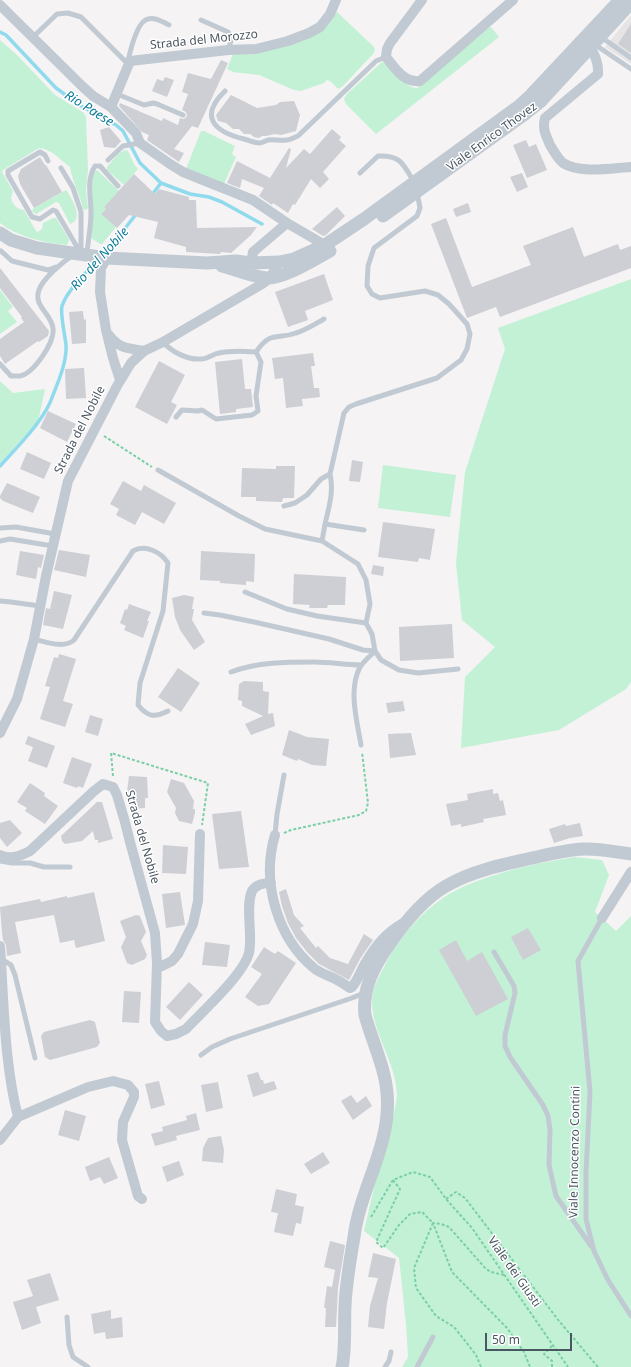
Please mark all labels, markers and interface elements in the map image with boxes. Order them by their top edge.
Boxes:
street label: Strada del Morozzo [149,27,259,53]
water label: Rio Paese [62,88,116,130]
street label: Viale Enrico Thovez [444,99,540,175]
water label: Rio del Nobile [68,224,132,294]
street label: Strada del Nobile [52,384,108,476]
street label: Strada del Nobile [122,789,162,885]
street label: Viale Innocenzo Contini [567,1086,583,1218]
street label: Viale dei Giusti [484,1234,544,1310]
scale bar [487,1325,574,1351]
text: 50 m [492,1331,520,1348]

